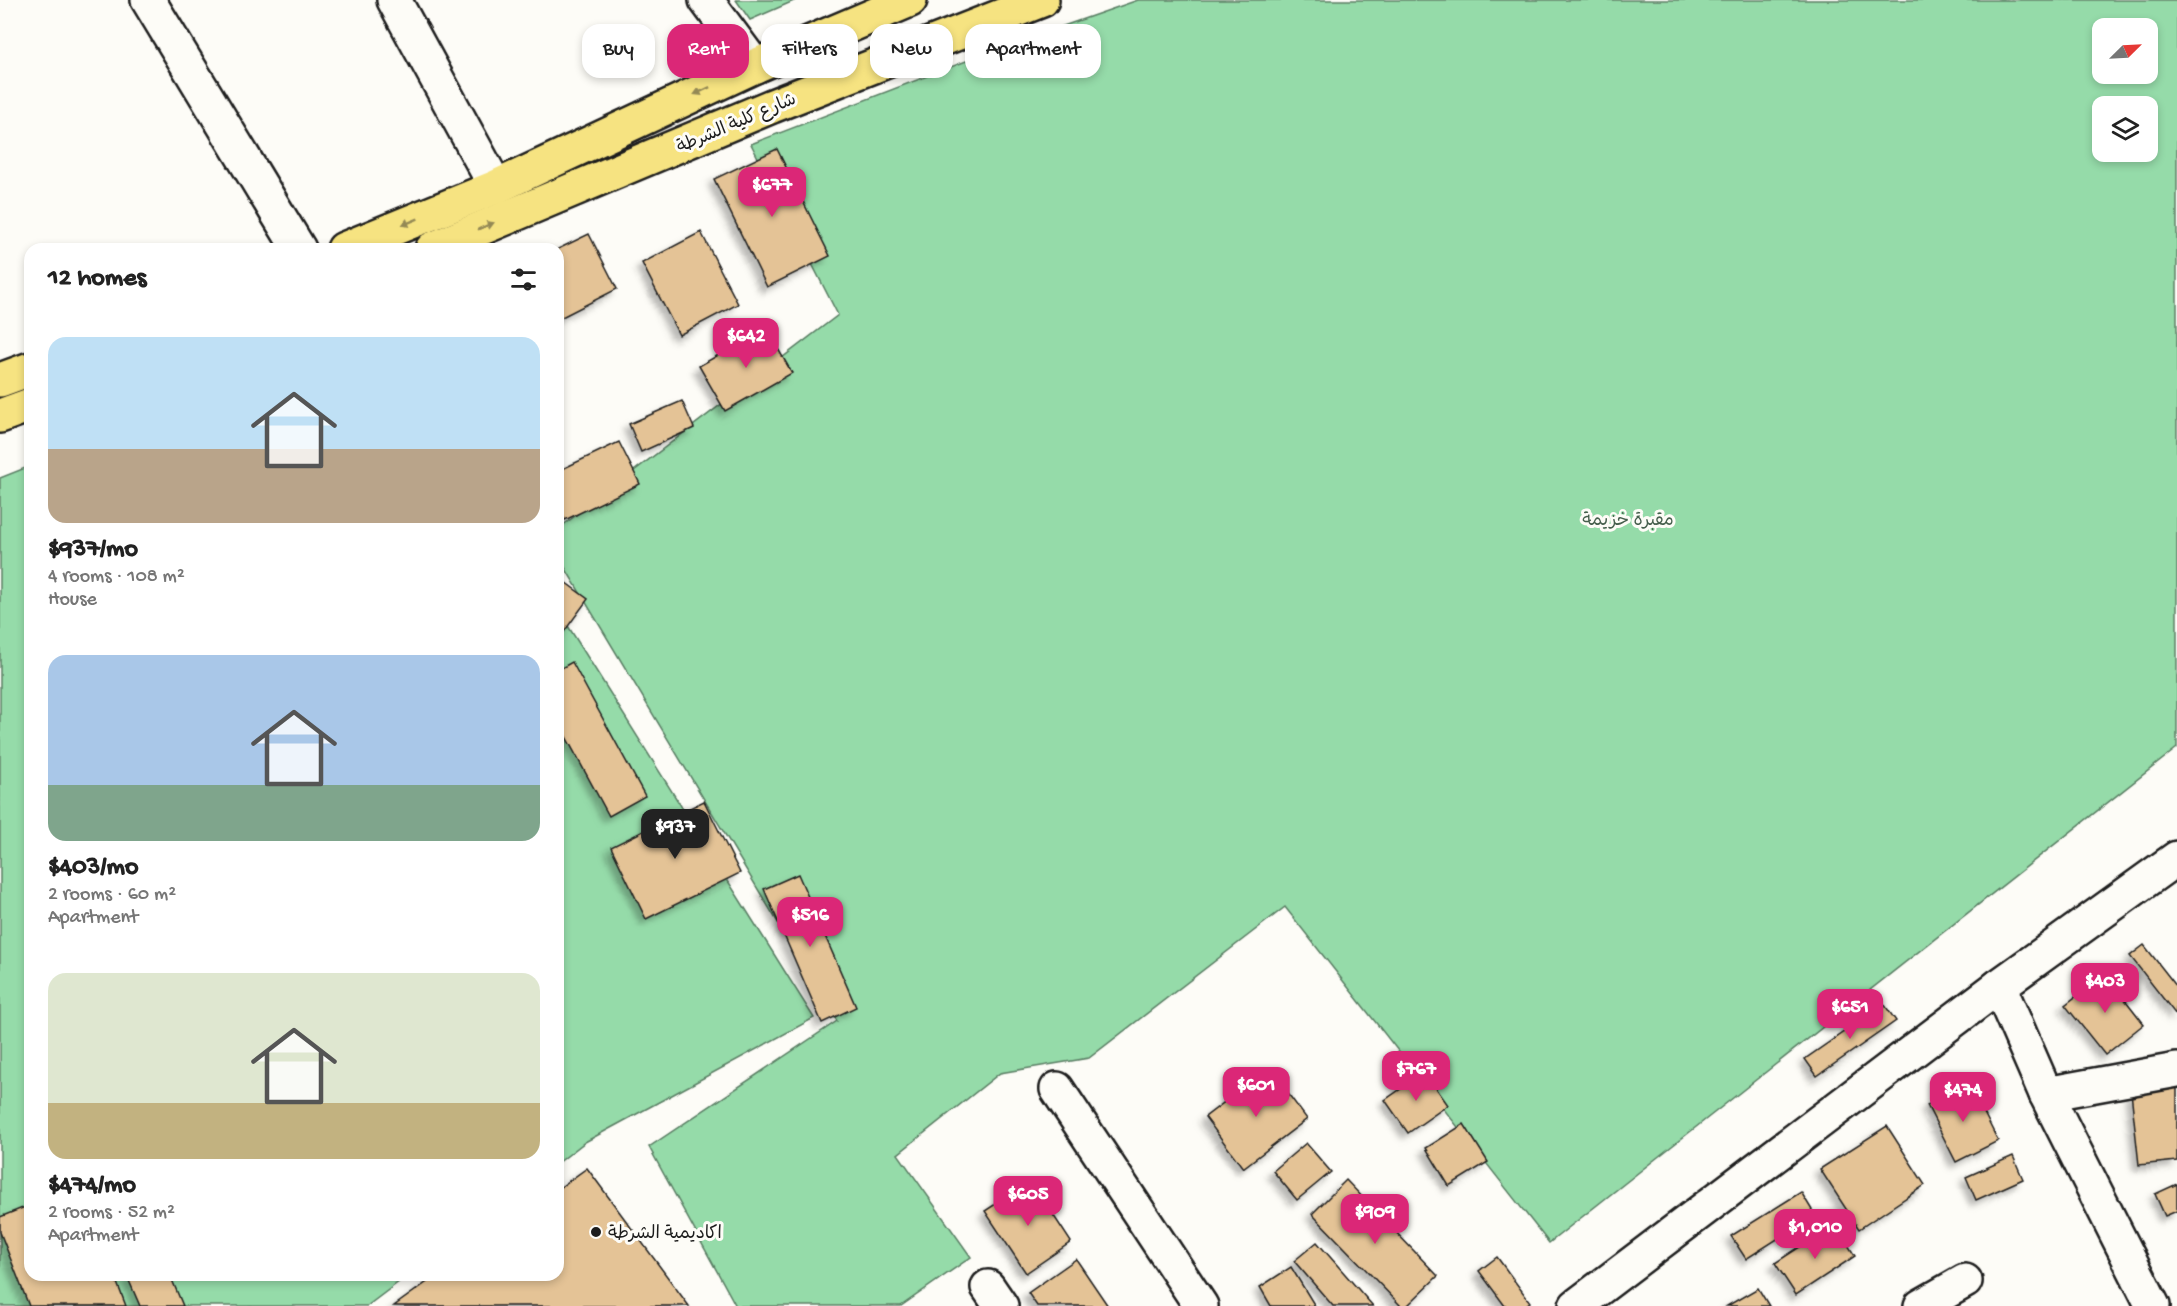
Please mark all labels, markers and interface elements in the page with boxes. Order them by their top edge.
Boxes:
north arrow [2092,18,2158,84]
map controls [2092,18,2158,162]
chip: Buy [582,24,655,78]
chip: Rent [667,24,749,78]
chip: Filters [761,24,858,78]
chip: New [870,24,953,78]
chip: Apartment [965,24,1101,78]
one-way arrow [694,86,711,95]
street label: شارع كلية الشرطة [674,90,800,159]
button: layers [2092,96,2158,162]
pin: $677 [736,167,808,218]
text: $677 [752,175,792,198]
one-way arrow [400,217,418,227]
one-way arrow [477,221,495,231]
icon: filters [507,263,540,296]
text: 12 homes [48,264,146,295]
pin: $642 [710,318,782,369]
text: $642 [727,326,765,349]
icon: home [240,376,348,484]
park label: مقبرة خزيمة [1582,511,1674,532]
text: $937/mo [48,535,138,566]
text: 4 rooms · 108 m² [48,566,185,589]
text: House [48,589,97,612]
icon: home [240,694,348,802]
pin: $937 [639,809,711,860]
text: $937 [655,817,695,840]
text: $403/mo [48,853,138,884]
text: 2 rooms · 60 m² [48,884,176,907]
pin: $516 [774,897,846,948]
text: $516 [791,905,829,928]
text: Apartment [48,907,138,930]
pin: $403 [2069,963,2141,1014]
text: $403 [2085,971,2125,994]
pin: $651 [1814,989,1886,1040]
text: $651 [1831,997,1869,1020]
icon: home [240,1012,348,1120]
pin: $767 [1380,1051,1452,1102]
text: $767 [1396,1059,1436,1082]
pin: $601 [1220,1067,1292,1118]
pin: $474 [1927,1072,1999,1123]
text: $601 [1237,1075,1275,1098]
text: $474 [1944,1080,1982,1103]
text: $474/mo [48,1171,136,1202]
pin: $605 [992,1176,1064,1227]
text: $605 [1008,1184,1049,1207]
pin: $909 [1339,1194,1411,1245]
text: 2 rooms · 52 m² [48,1202,175,1225]
text: $909 [1355,1202,1395,1225]
pin: $1,010 [1766,1209,1864,1260]
text: $1,010 [1788,1217,1842,1240]
place label: اكاديمية الشرطة [608,1224,722,1245]
text: Apartment [48,1225,138,1248]
marker: اكاديمية الشرطة [589,1225,603,1239]

